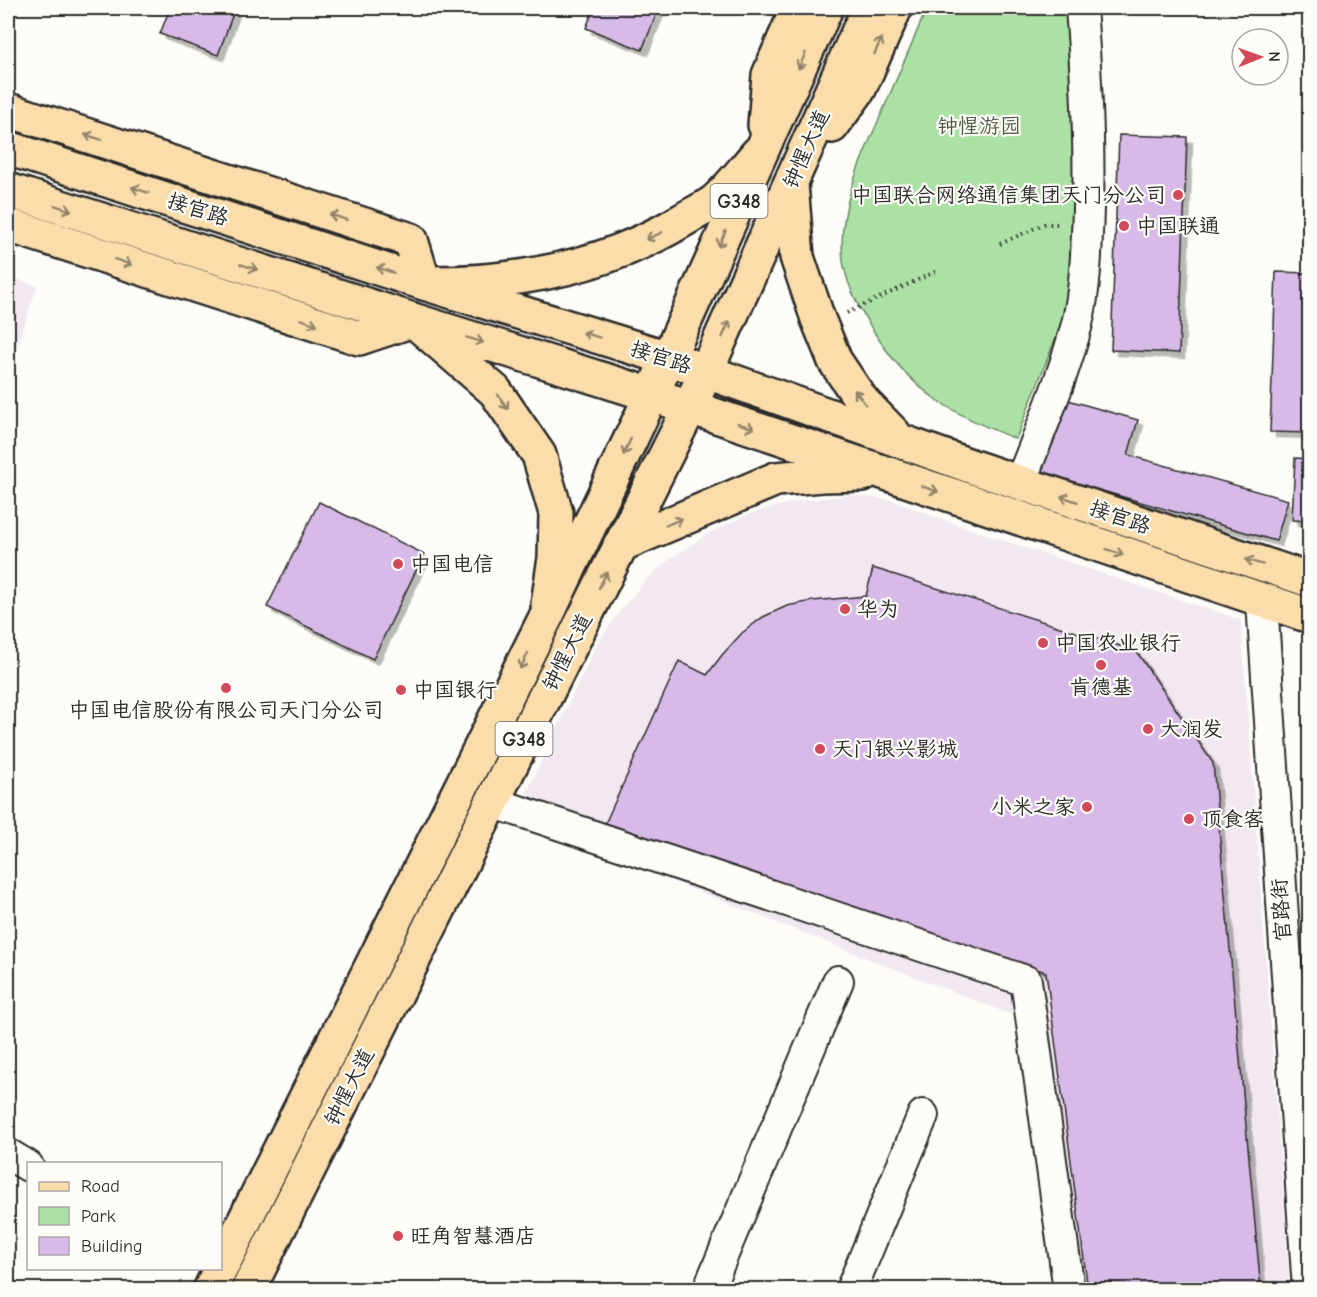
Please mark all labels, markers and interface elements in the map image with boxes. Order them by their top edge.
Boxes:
north arrow [1230,27,1290,87]
one-way arrow [873,37,884,55]
one-way arrow [796,51,808,69]
text: N [1265,51,1283,62]
street label: 钟惺大道 [778,106,834,192]
park label: 钟惺游园 [937,114,1021,138]
one-way arrow [84,131,103,142]
place label: 中国联合网络通信集团天门分公司 [851,183,1166,207]
one-way arrow [131,184,150,195]
road number: G348 [710,184,768,218]
street label: 接官路 [164,188,232,230]
marker: 中国联合网络通信集团天门分公司 [1171,188,1185,202]
one-way arrow [53,203,72,214]
one-way arrow [330,210,348,221]
place label: 中国联通 [1136,214,1220,238]
marker: 中国联通 [1117,219,1131,233]
one-way arrow [716,229,727,247]
one-way arrow [645,231,663,242]
one-way arrow [113,257,132,268]
one-way arrow [239,262,258,273]
one-way arrow [376,264,395,275]
one-way arrow [299,317,318,328]
one-way arrow [720,321,732,339]
one-way arrow [582,328,601,339]
one-way arrow [465,335,484,346]
street label: 接官路 [627,336,695,378]
one-way arrow [854,389,866,405]
one-way arrow [497,393,509,409]
one-way arrow [736,421,755,432]
one-way arrow [620,438,632,456]
one-way arrow [920,484,939,495]
one-way arrow [1060,493,1079,504]
street label: 接官路 [1086,495,1154,539]
one-way arrow [665,516,683,527]
one-way arrow [1105,547,1124,558]
place label: 中国电信 [410,552,494,576]
one-way arrow [1245,556,1264,567]
marker: 中国电信 [391,557,405,571]
one-way arrow [597,572,609,589]
place label: 华为 [857,597,899,621]
marker: 华为 [838,602,852,616]
street label: 钟惺大道 [537,609,597,695]
place label: 中国农业银行 [1055,631,1181,655]
marker: 中国农业银行 [1036,636,1050,650]
one-way arrow [518,652,530,669]
marker: 肯德基 [1094,658,1108,672]
place label: 肯德基 [1070,675,1133,699]
place label: 中国银行 [413,678,497,702]
marker: 中国电信股份有限公司天门分公司 [219,681,233,695]
marker: 中国银行 [394,683,408,697]
place label: 中国电信股份有限公司天门分公司 [69,698,384,722]
place label: 大润发 [1160,717,1223,741]
road number: G348 [496,722,552,756]
marker: 大润发 [1141,722,1155,736]
place label: 天门银兴影城 [832,737,958,761]
marker: 天门银兴影城 [813,742,827,756]
place label: 小米之家 [991,795,1075,819]
marker: 小米之家 [1080,800,1094,814]
place label: 顶食客 [1201,807,1264,831]
marker: 顶食客 [1182,812,1196,826]
street label: 官路街 [1267,878,1295,942]
street label: 钟惺大道 [319,1044,379,1130]
legend [27,1162,222,1270]
text: Road [81,1176,120,1197]
text: Park [81,1206,116,1227]
place label: 旺角智慧酒店 [410,1224,536,1248]
marker: 旺角智慧酒店 [391,1229,405,1243]
text: Building [81,1236,143,1257]

